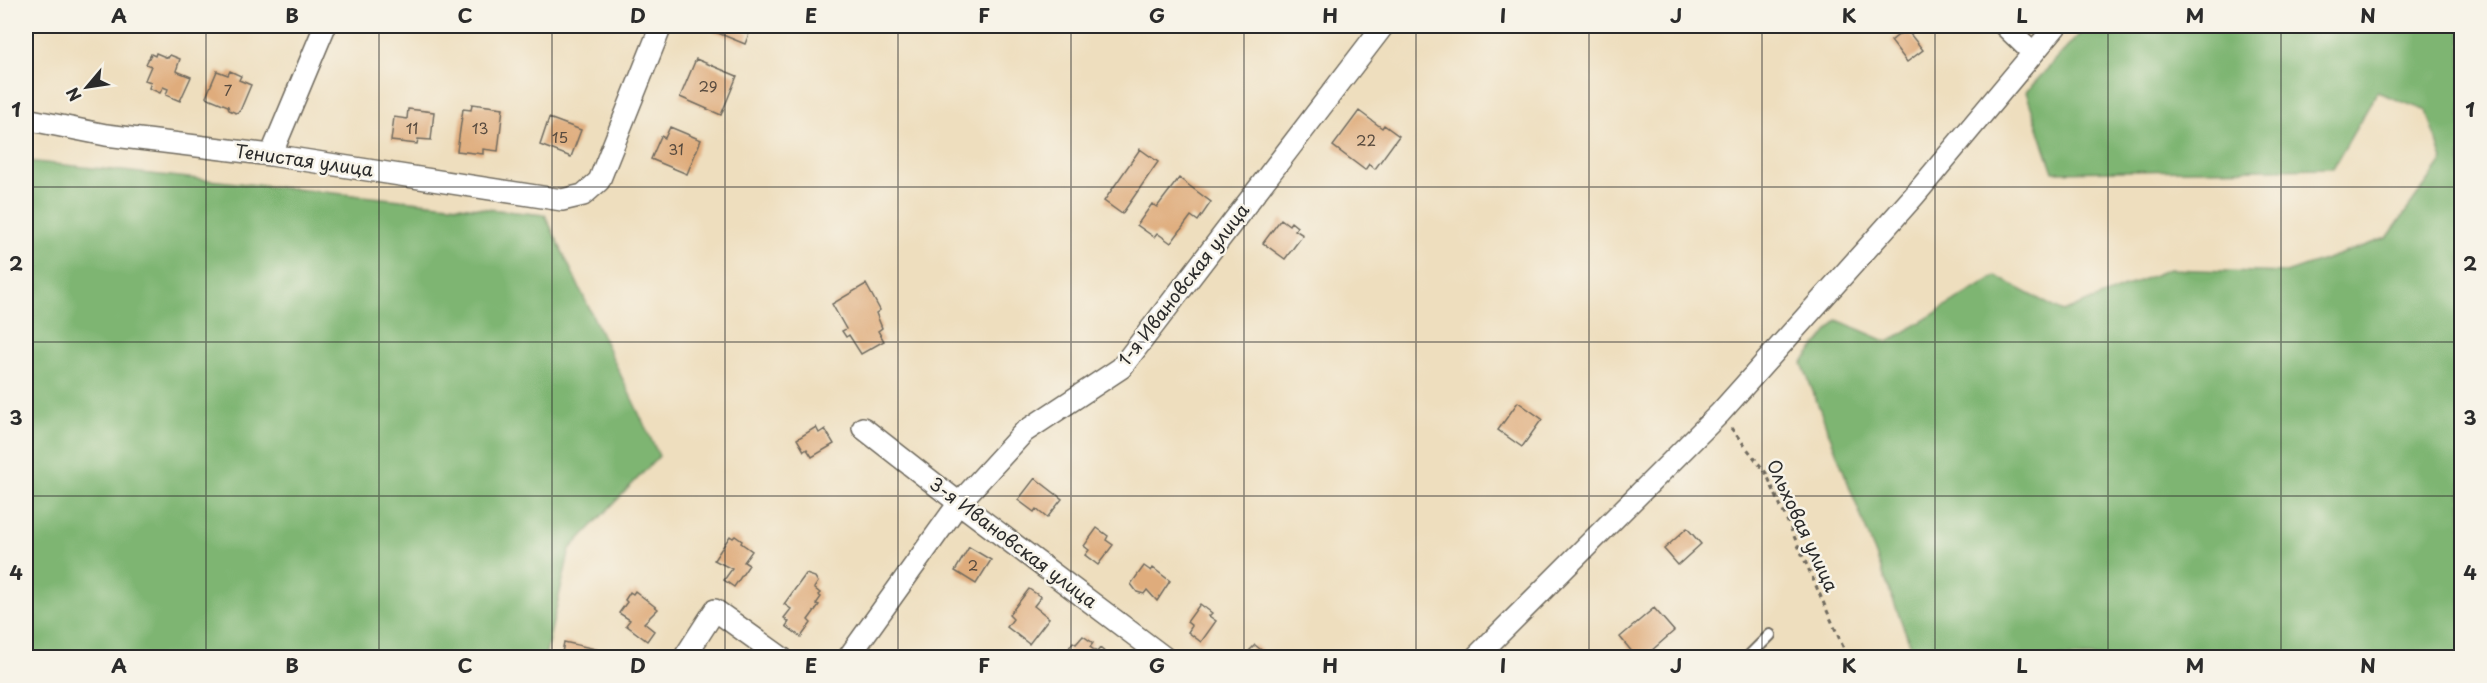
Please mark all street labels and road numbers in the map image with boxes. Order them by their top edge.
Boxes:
street label: Тенистая улица [233,136,376,183]
street label: 1-я Ивановская улица [1111,197,1255,371]
street label: Ольховая улица [1761,455,1846,597]
street label: 3-я Ивановская улица [924,470,1104,614]

